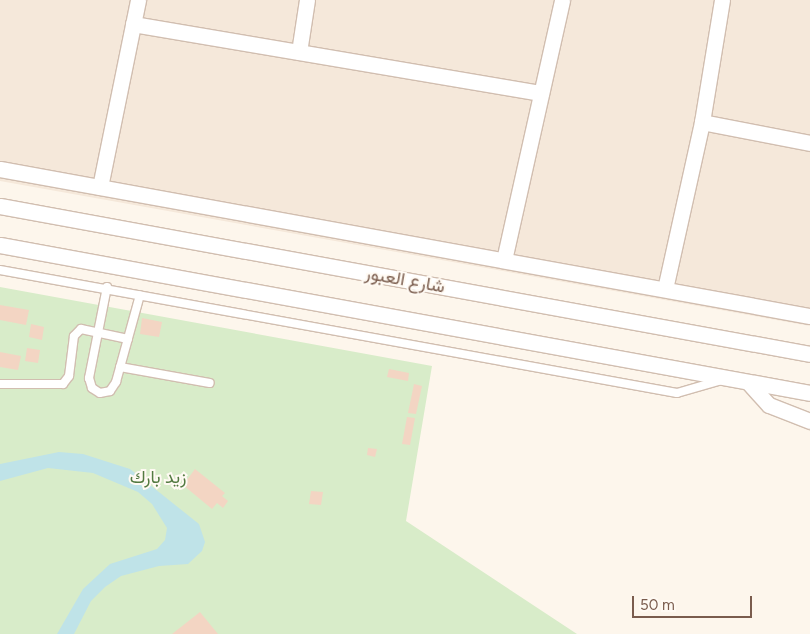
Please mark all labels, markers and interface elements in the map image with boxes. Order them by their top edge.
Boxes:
street label: شارع العبور [363,262,447,298]
park label: زيد بارك [130,466,186,488]
scale bar [635,586,755,618]
text: 50 m [640,596,675,614]

